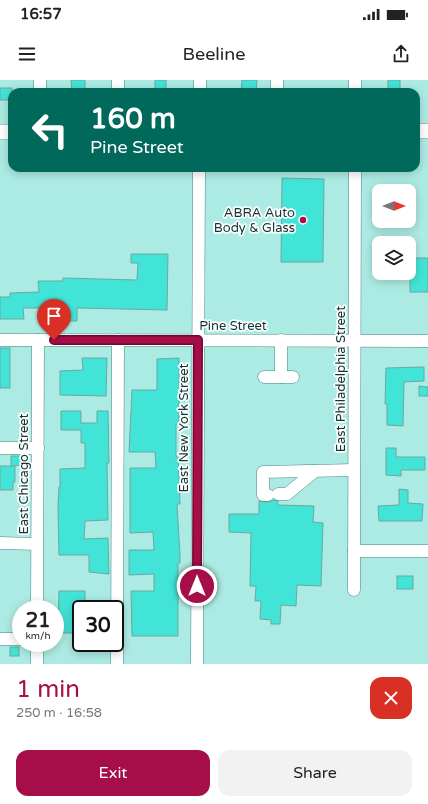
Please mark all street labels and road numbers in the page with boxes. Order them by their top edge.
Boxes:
street label: East Philadelphia Street [333,306,349,452]
street label: Pine Street [199,318,267,334]
street label: East New York Street [176,363,192,493]
street label: East Chicago Street [16,413,32,535]

